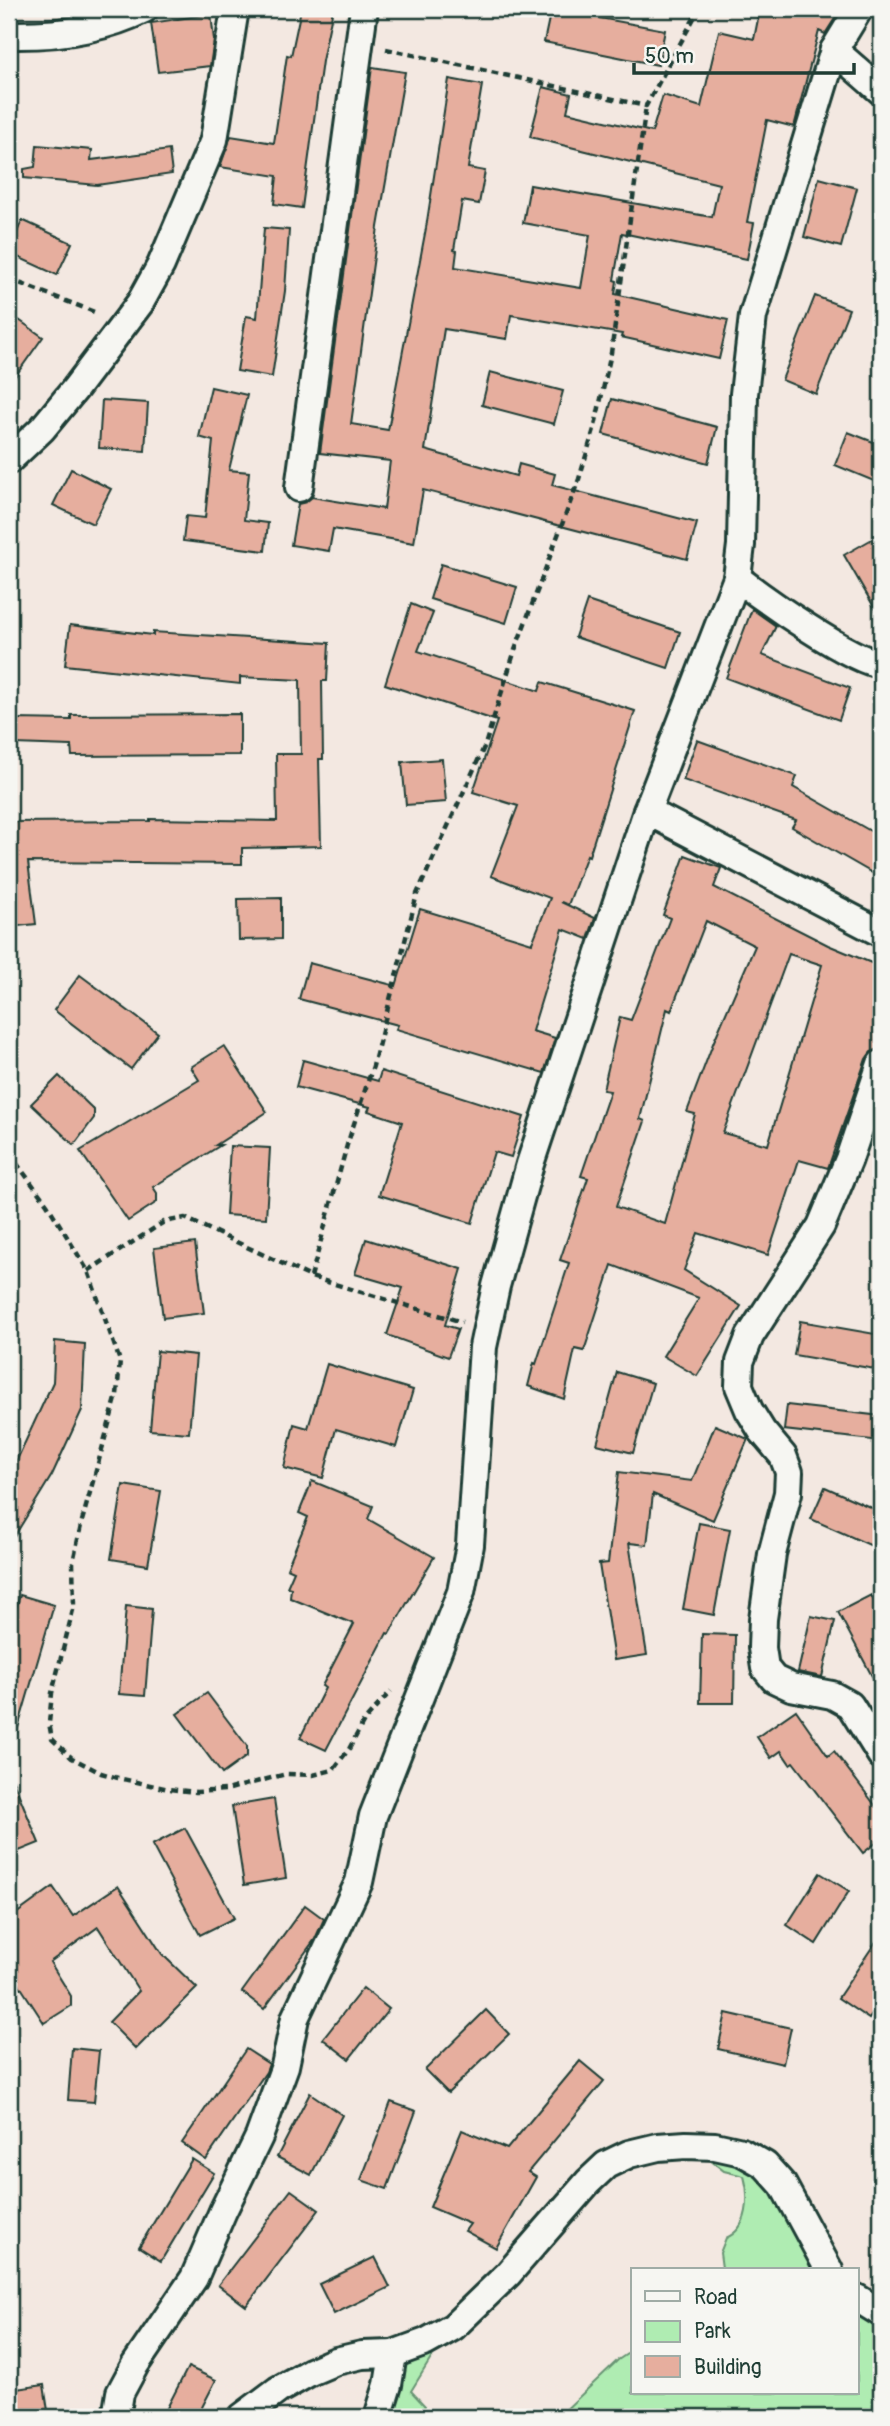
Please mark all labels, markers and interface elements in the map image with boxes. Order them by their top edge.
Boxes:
scale bar [634,32,855,76]
text: 50 m [645,43,694,70]
legend [631,2268,858,2394]
text: Road [694,2284,738,2311]
text: Park [694,2318,731,2345]
text: Building [694,2354,761,2381]

